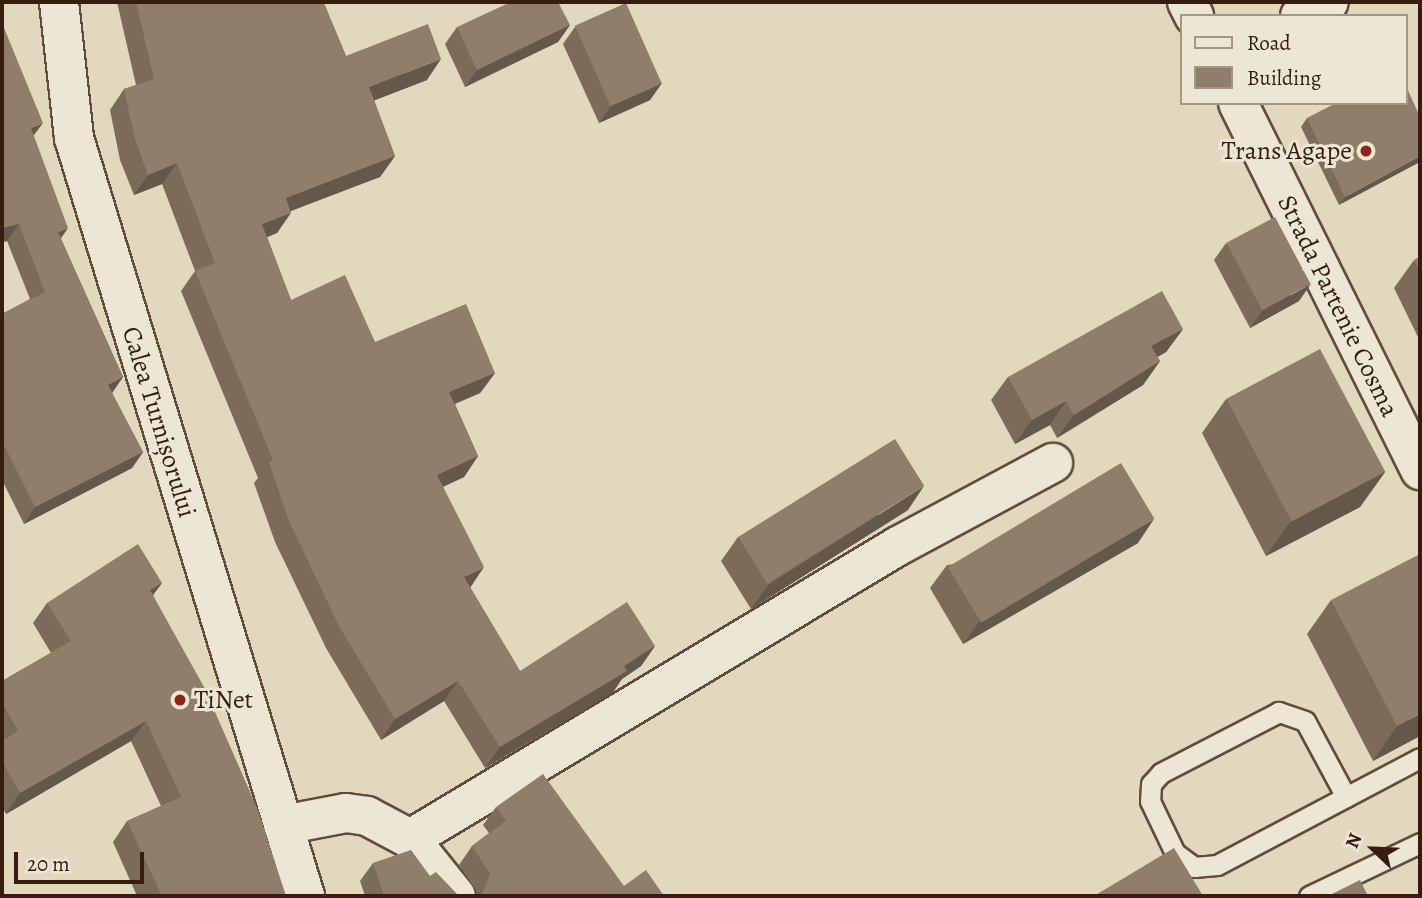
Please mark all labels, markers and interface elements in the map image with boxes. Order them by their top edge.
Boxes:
legend [1180,14,1408,105]
text: Road [1247,29,1291,57]
text: Building [1247,64,1321,92]
place label: Trans Agape [1222,135,1352,167]
marker: Trans Agape [1358,143,1374,159]
street label: Strada Partenie Cosma [1271,190,1405,422]
street label: Calea Turnișorului [115,323,203,521]
place label: TiNet [194,684,253,716]
marker: TiNet [172,692,188,708]
north arrow [1338,814,1408,884]
text: N [1339,829,1368,852]
scale bar [18,838,147,882]
text: 20 m [27,850,70,878]

